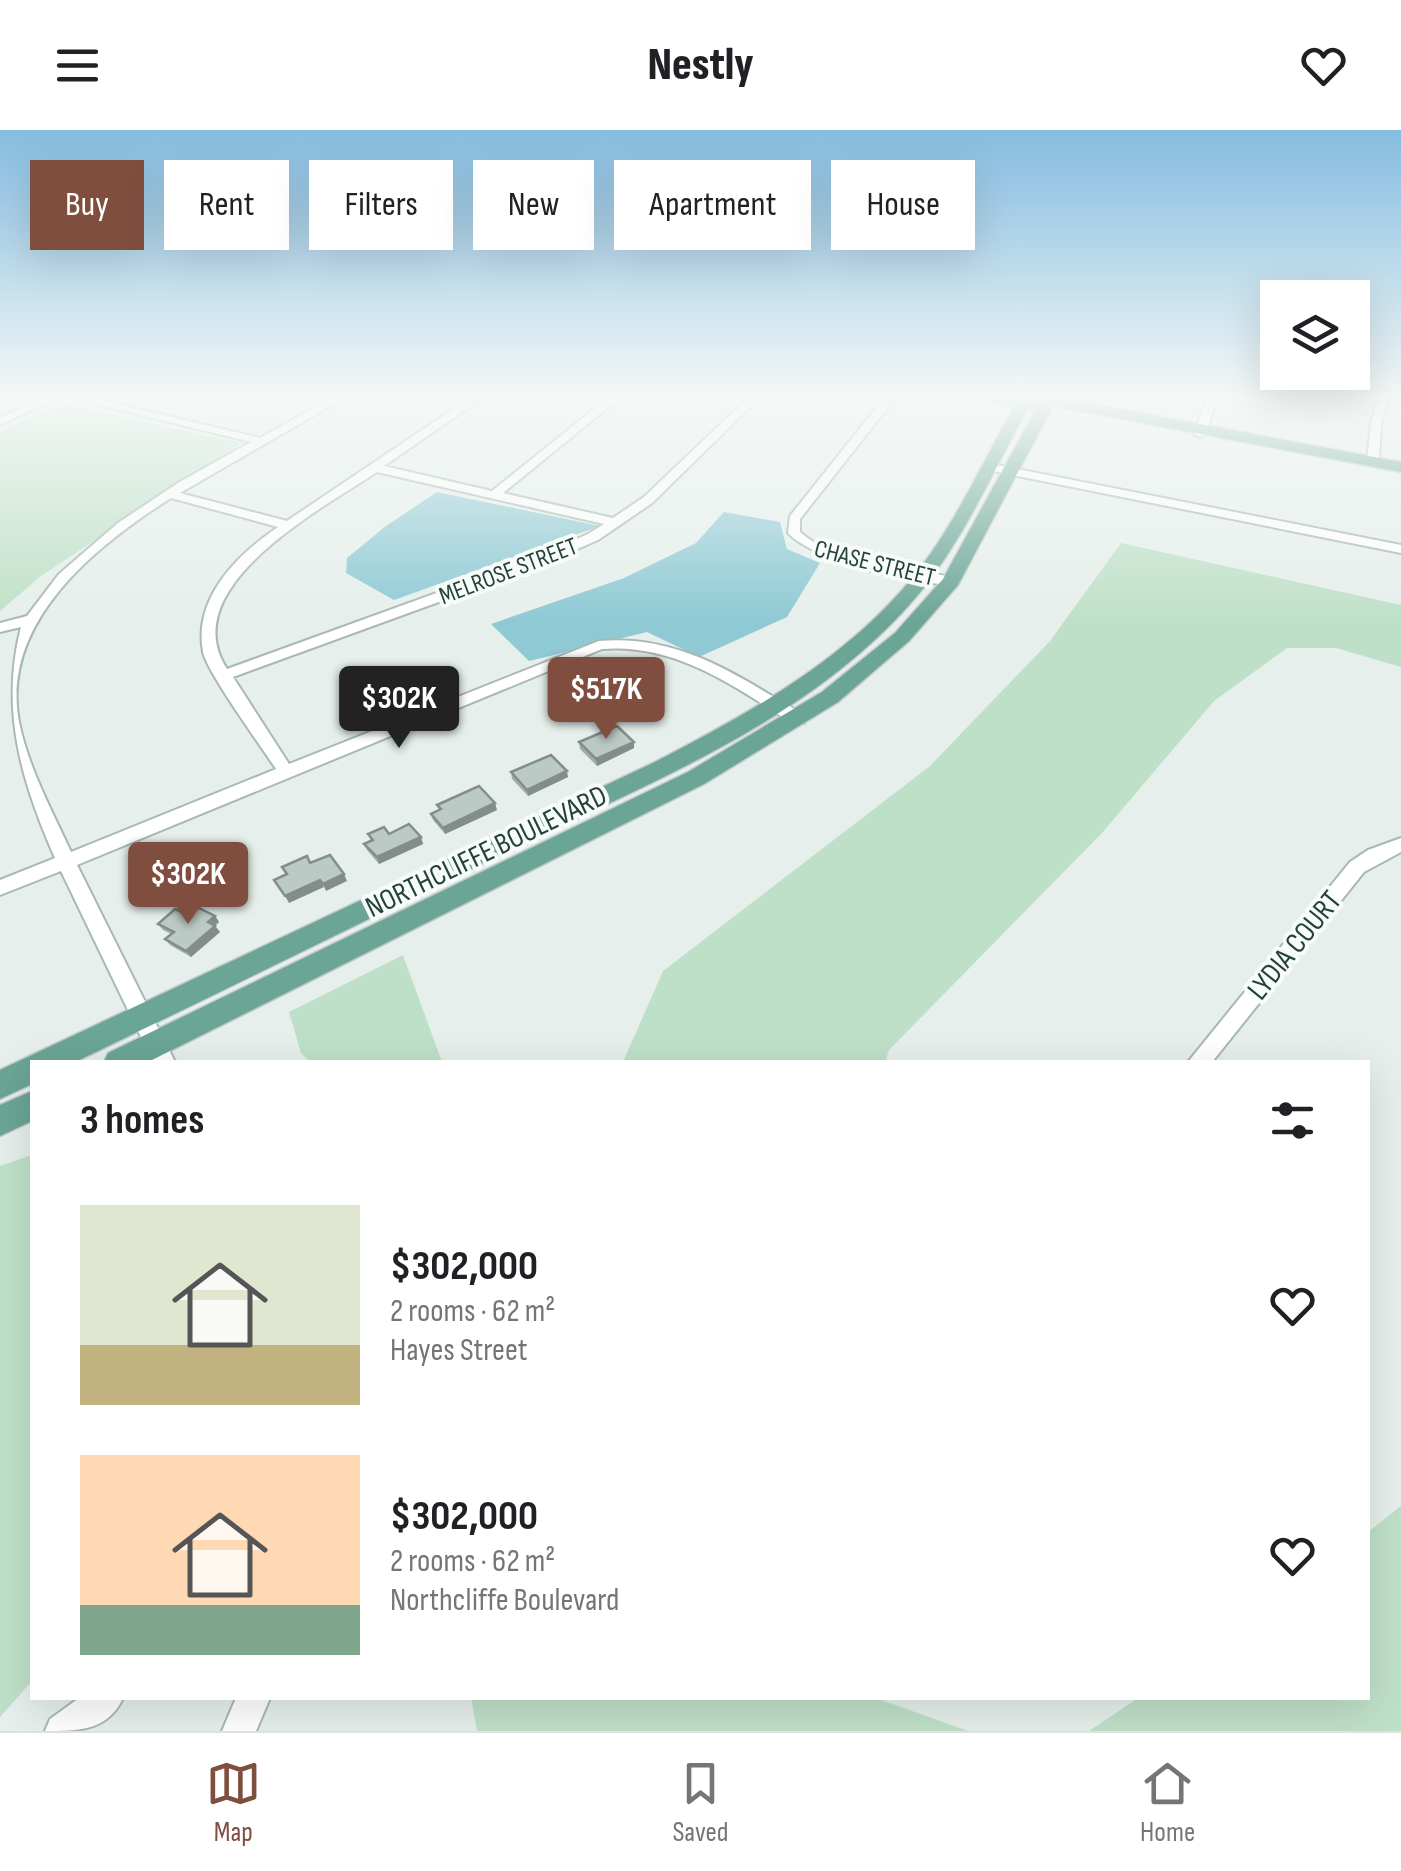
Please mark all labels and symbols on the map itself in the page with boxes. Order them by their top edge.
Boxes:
street label: MELROSE STREET [435,531,582,612]
street label: CHASE STREET [811,533,938,593]
pin: $517K [536,657,676,742]
pin: $302K [329,666,469,751]
street label: NORTHCLIFFE BOULEVARD [360,778,613,926]
pin: $302K [118,842,258,927]
street label: LYDIA COURT [1240,884,1350,1007]

